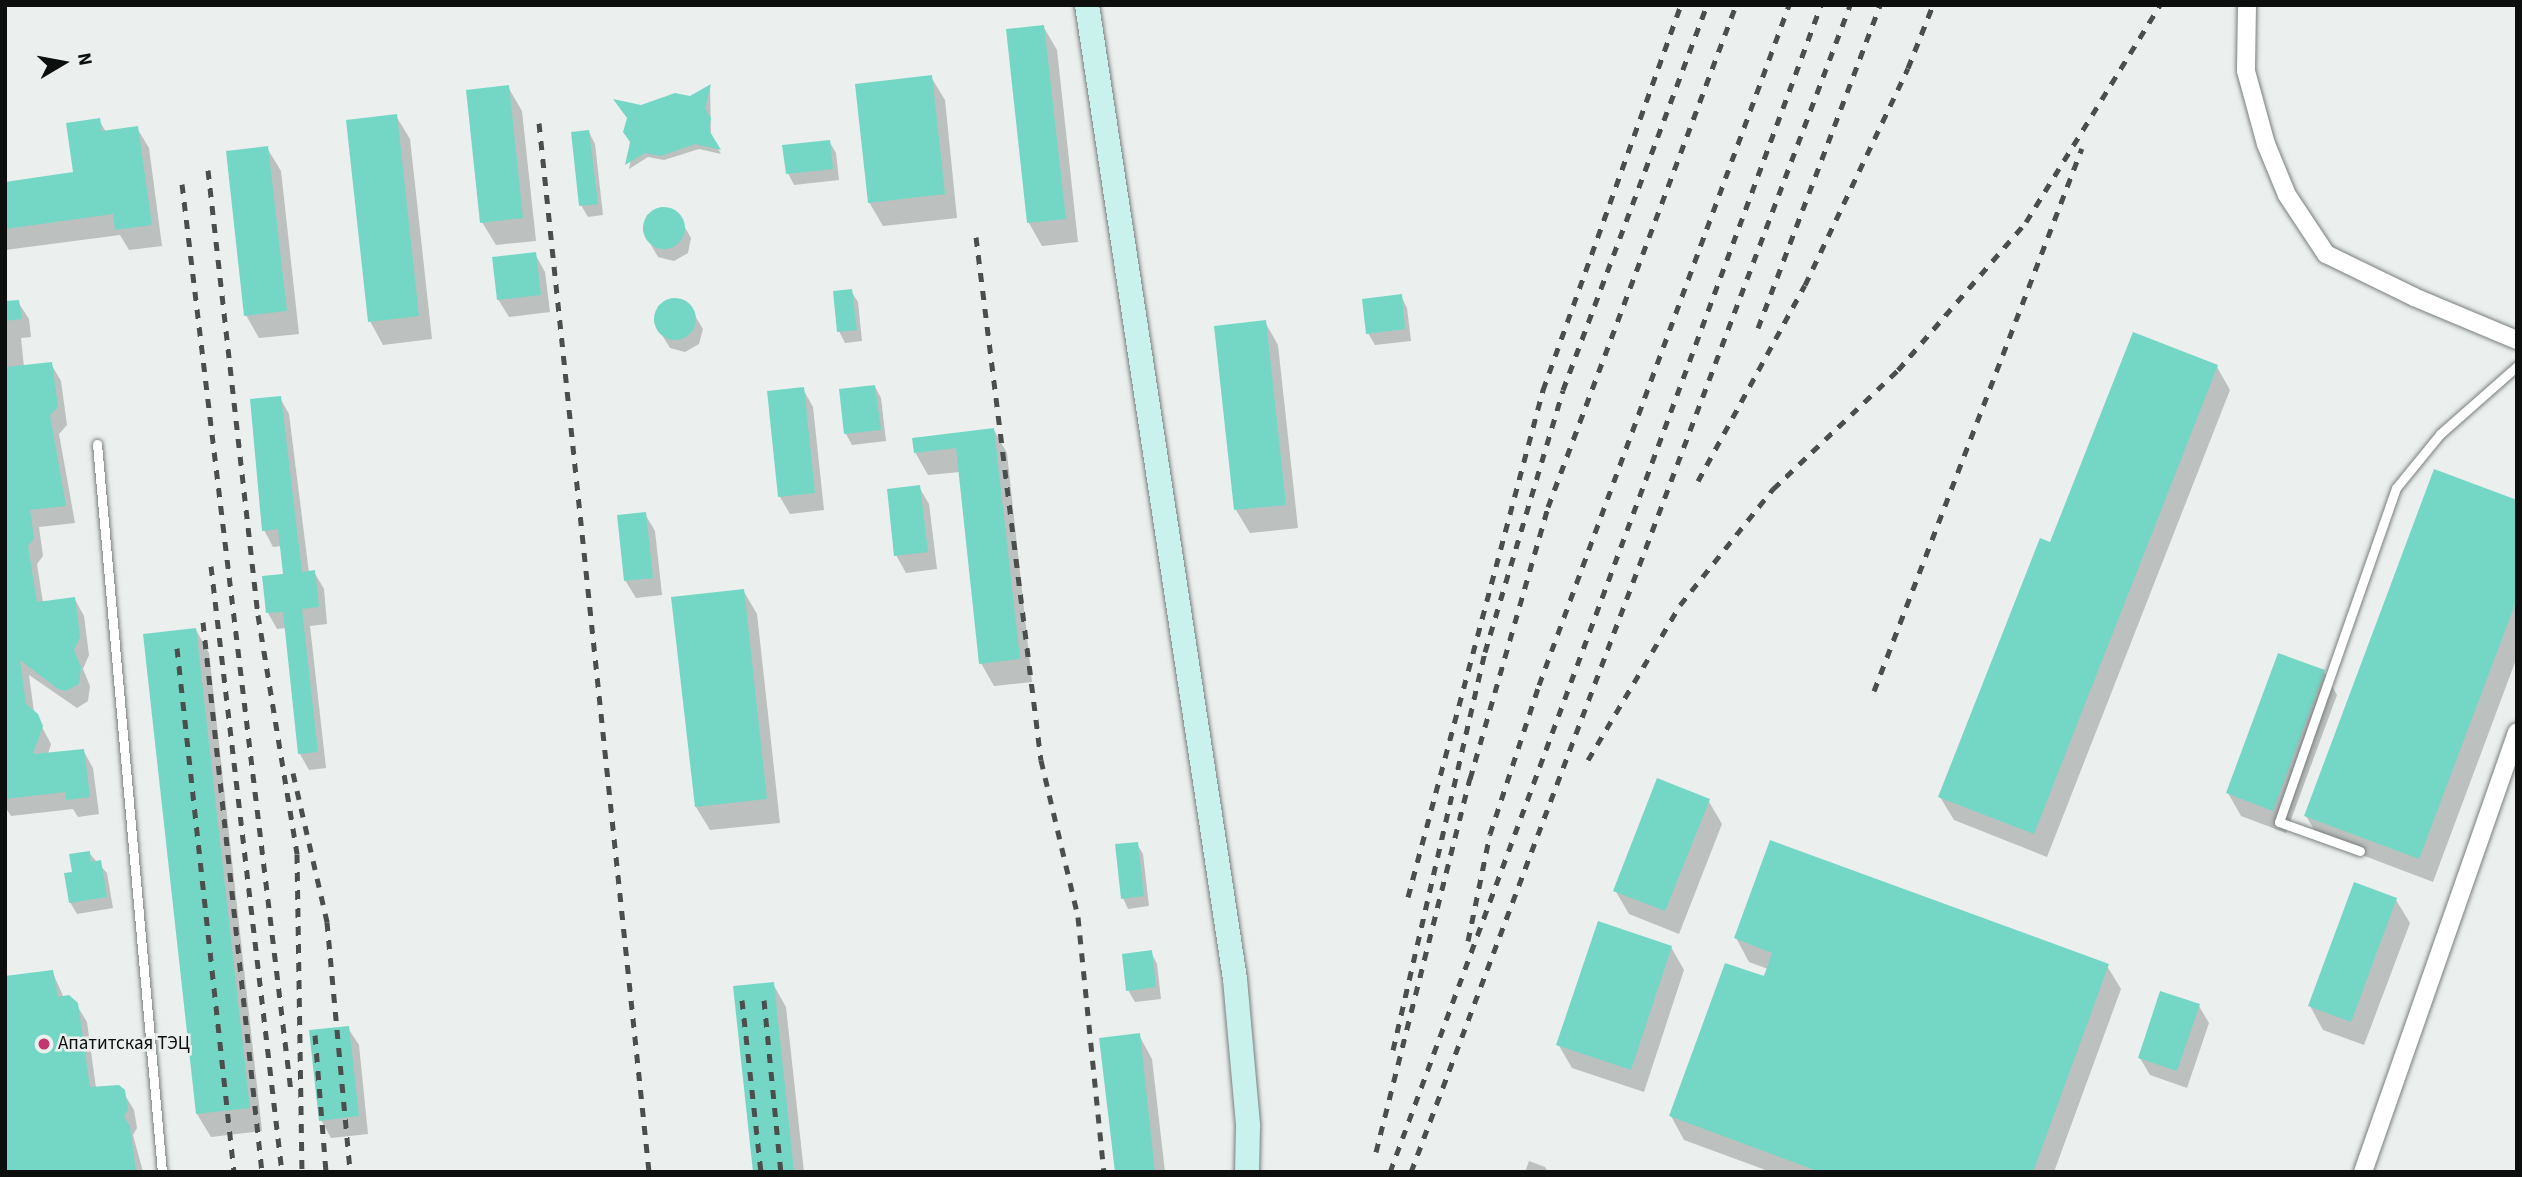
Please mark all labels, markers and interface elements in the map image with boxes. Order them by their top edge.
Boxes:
north arrow [28,28,98,98]
text: N [70,51,99,68]
place label: Апатитская ТЭЦ [58,1033,190,1055]
marker: Апатитская ТЭЦ [36,1036,52,1052]

